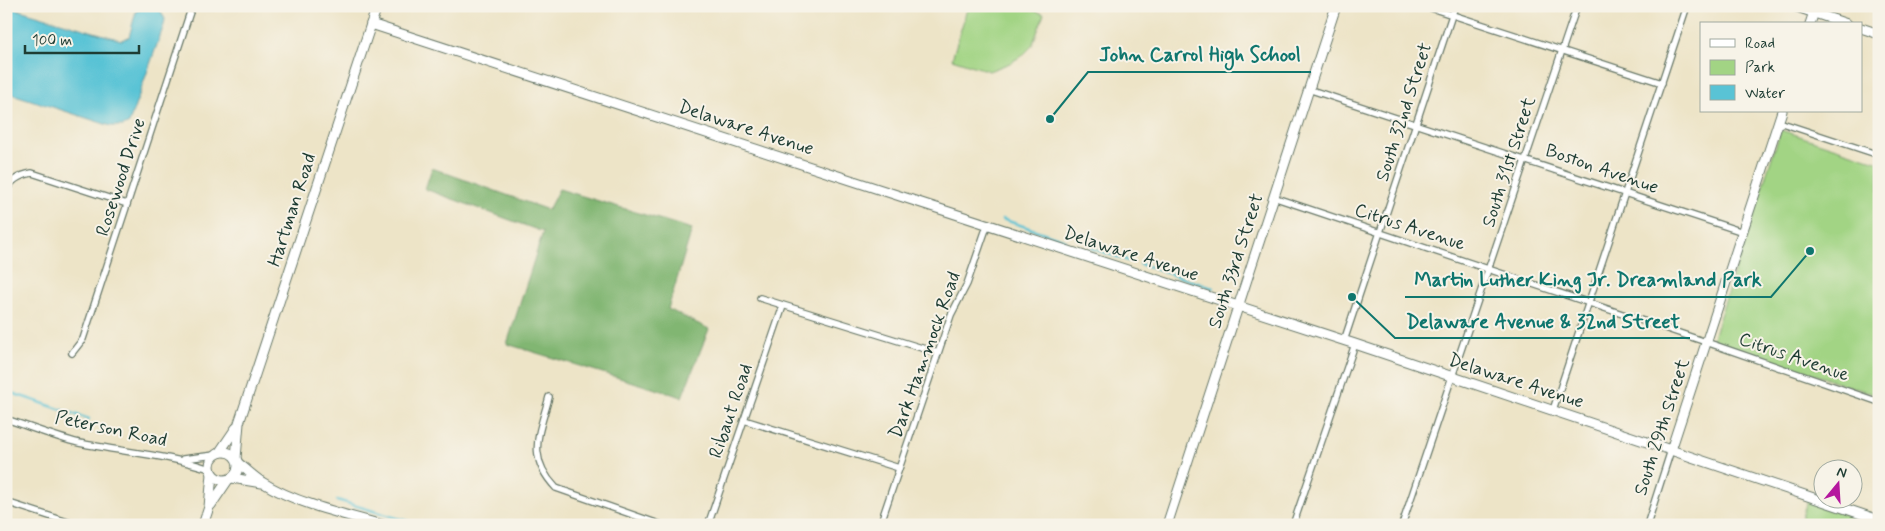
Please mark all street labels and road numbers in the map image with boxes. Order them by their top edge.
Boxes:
street label: South 32nd Street [1370,39,1438,185]
street label: Delaware Avenue [675,94,817,162]
street label: South 31st Street [1476,94,1542,230]
street label: Rosewood Drive [90,115,152,239]
street label: Boston Avenue [1542,138,1662,200]
street label: Hartman Road [262,150,322,270]
street label: South 33rd Street [1202,190,1270,332]
street label: Citrus Avenue [1351,197,1469,257]
street label: Delaware Avenue [1060,220,1202,288]
street label: Dark Hammock Road [883,268,967,442]
street label: Citrus Avenue [1735,326,1853,388]
street label: Delaware Avenue [1445,347,1587,415]
street label: South 29th Street [1628,355,1696,499]
street label: Ribaut Road [703,360,759,462]
street label: Peterson Road [53,405,169,453]

